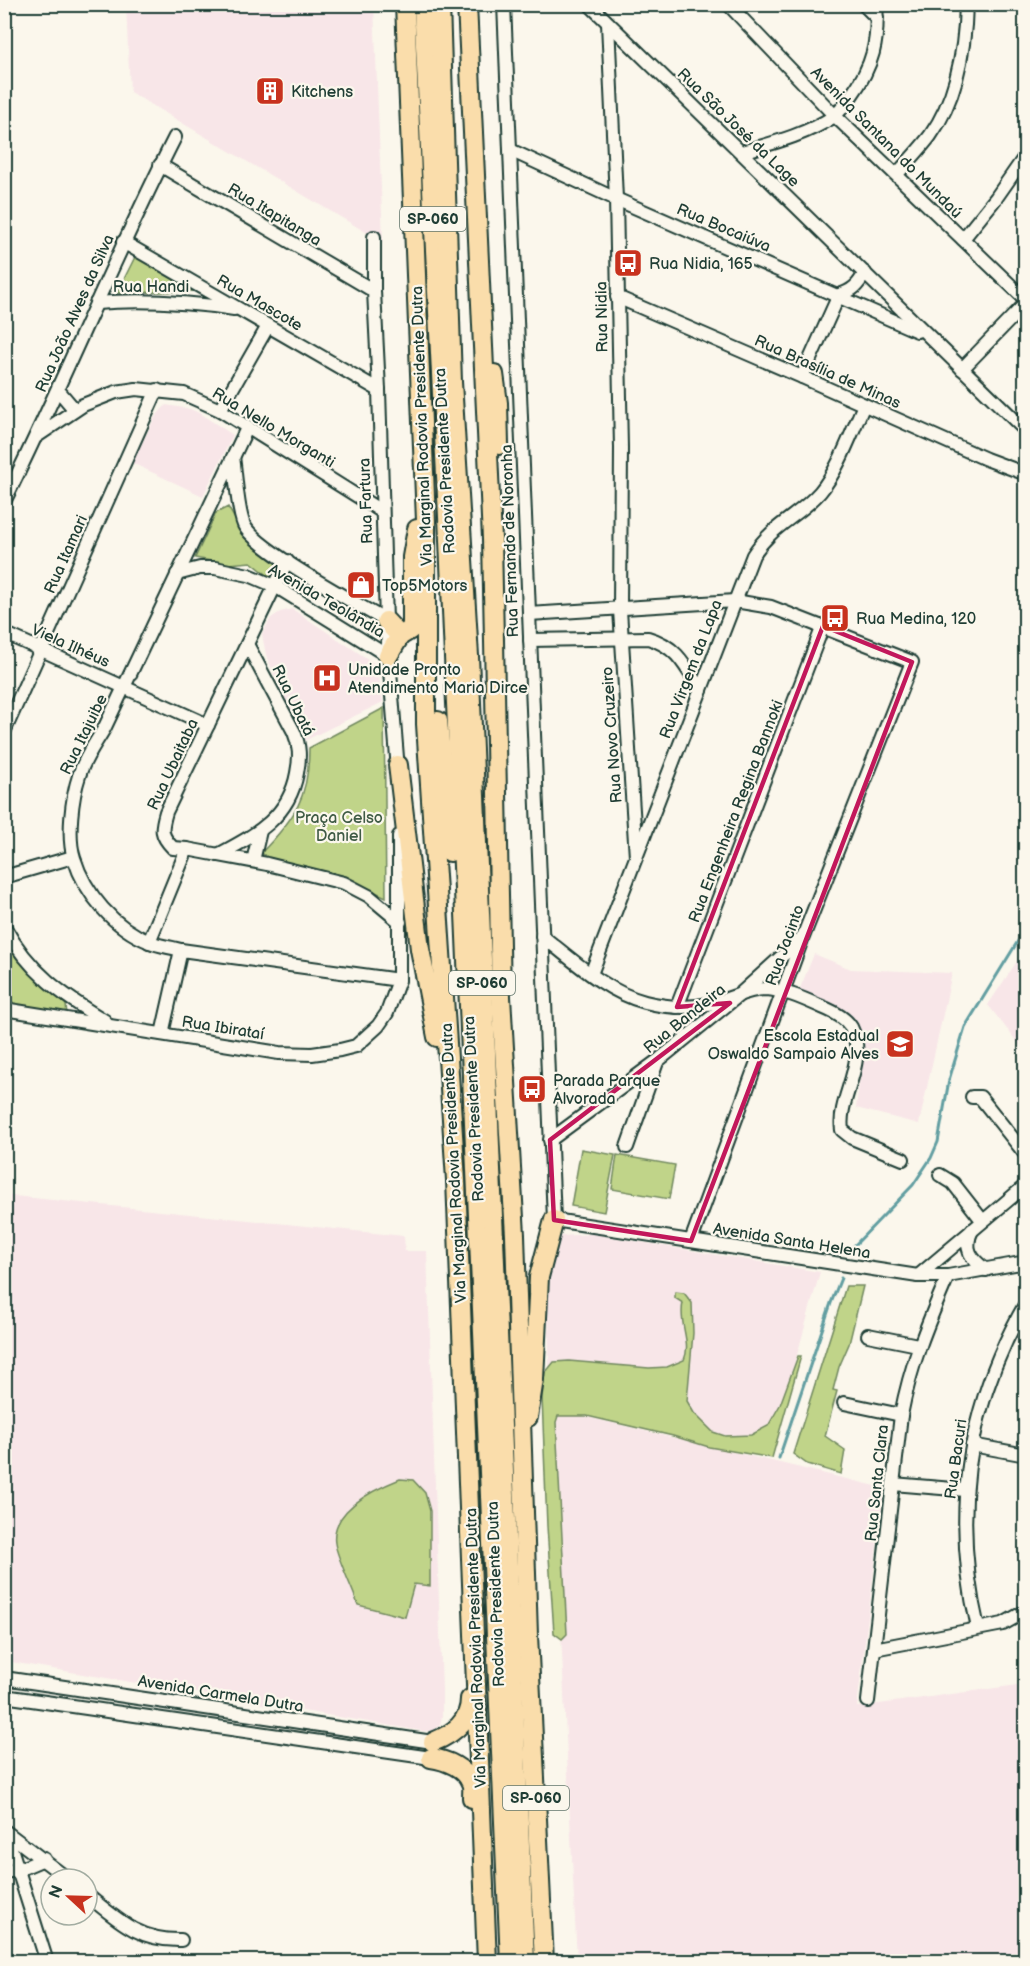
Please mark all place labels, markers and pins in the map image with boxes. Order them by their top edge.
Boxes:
building icon: Kitchens [254,75,286,107]
place label: Kitchens [291,83,353,102]
bus stop icon: Rua Nidia, 165 [612,247,644,279]
place label: Rua Nidia, 165 [649,255,753,274]
shop icon: Top5Motors [345,569,377,601]
place label: Top5Motors [382,577,467,596]
bus stop icon: Rua Medina, 120 [819,602,851,634]
place label: Rua Medina, 120 [856,610,976,629]
place label: Unidade Pronto Atendimento Maria Dirce [348,661,528,698]
hospital icon: Unidade Pronto Atendimento Maria Dirce [311,662,343,694]
place label: Escola Estadual Oswaldo Sampaio Alves [708,1027,879,1064]
school or university icon: Escola Estadual Oswaldo Sampaio Alves [884,1028,916,1060]
place label: Parada Parque Alvorada [553,1072,661,1109]
bus stop icon: Parada Parque Alvorada [516,1073,548,1105]

